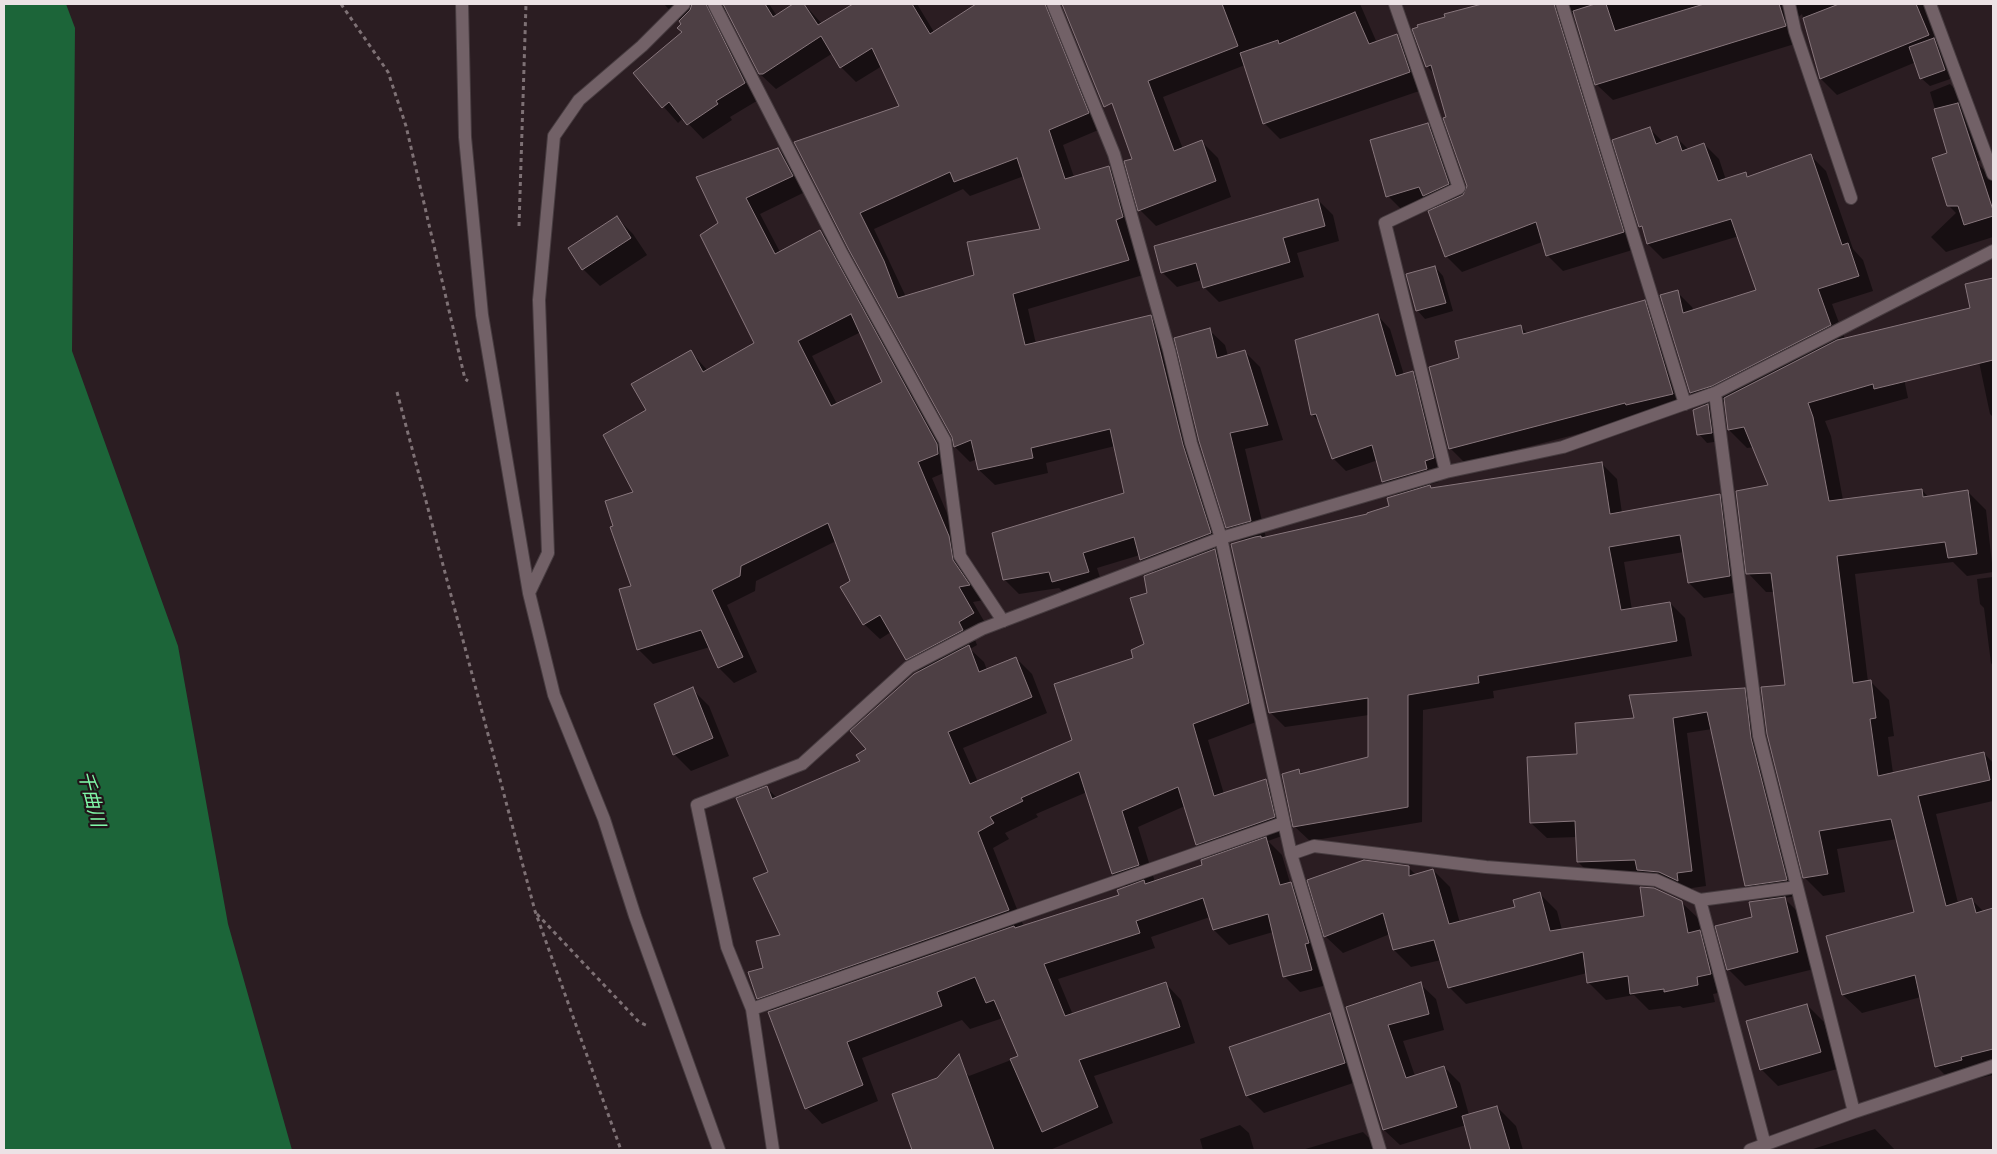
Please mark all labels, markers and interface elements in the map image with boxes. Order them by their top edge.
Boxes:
water label: 千曲川 [73,769,109,829]

